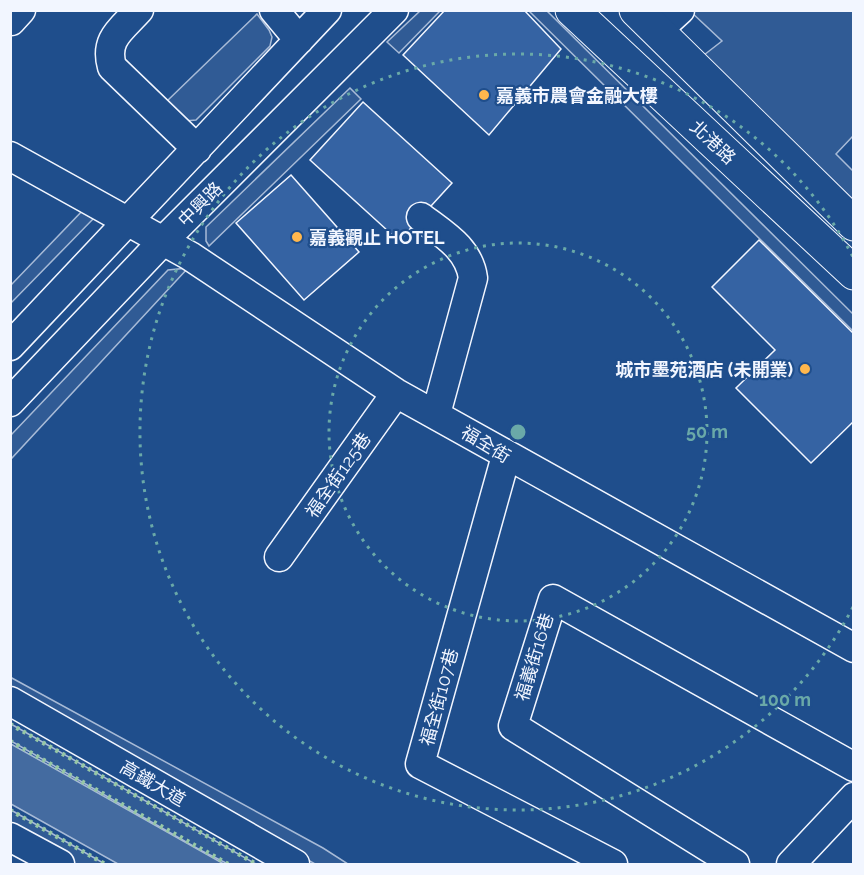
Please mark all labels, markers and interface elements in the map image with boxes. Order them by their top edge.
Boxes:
place label: 嘉義市農會金融大樓 [496,85,658,106]
marker: 嘉義市農會金融大樓 [477,88,491,102]
street label: 北港路 [686,116,740,168]
street label: 中興路 [173,177,227,231]
place label: 嘉義觀止 HOTEL [309,227,445,248]
marker: 嘉義觀止 HOTEL [290,230,304,244]
place label: 城市墨苑酒店 (未開業) [616,359,793,380]
marker: 城市墨苑酒店 (未開業) [798,362,812,376]
street label: 福全街 [457,421,515,467]
text: 50 m [686,421,728,442]
centre of rings [508,422,528,442]
street label: 福全街125巷 [301,428,375,522]
street label: 福義街16巷 [511,611,557,703]
street label: 福全街107巷 [416,646,462,748]
text: 100 m [759,689,811,710]
street label: 高鐵大道 [117,756,189,810]

